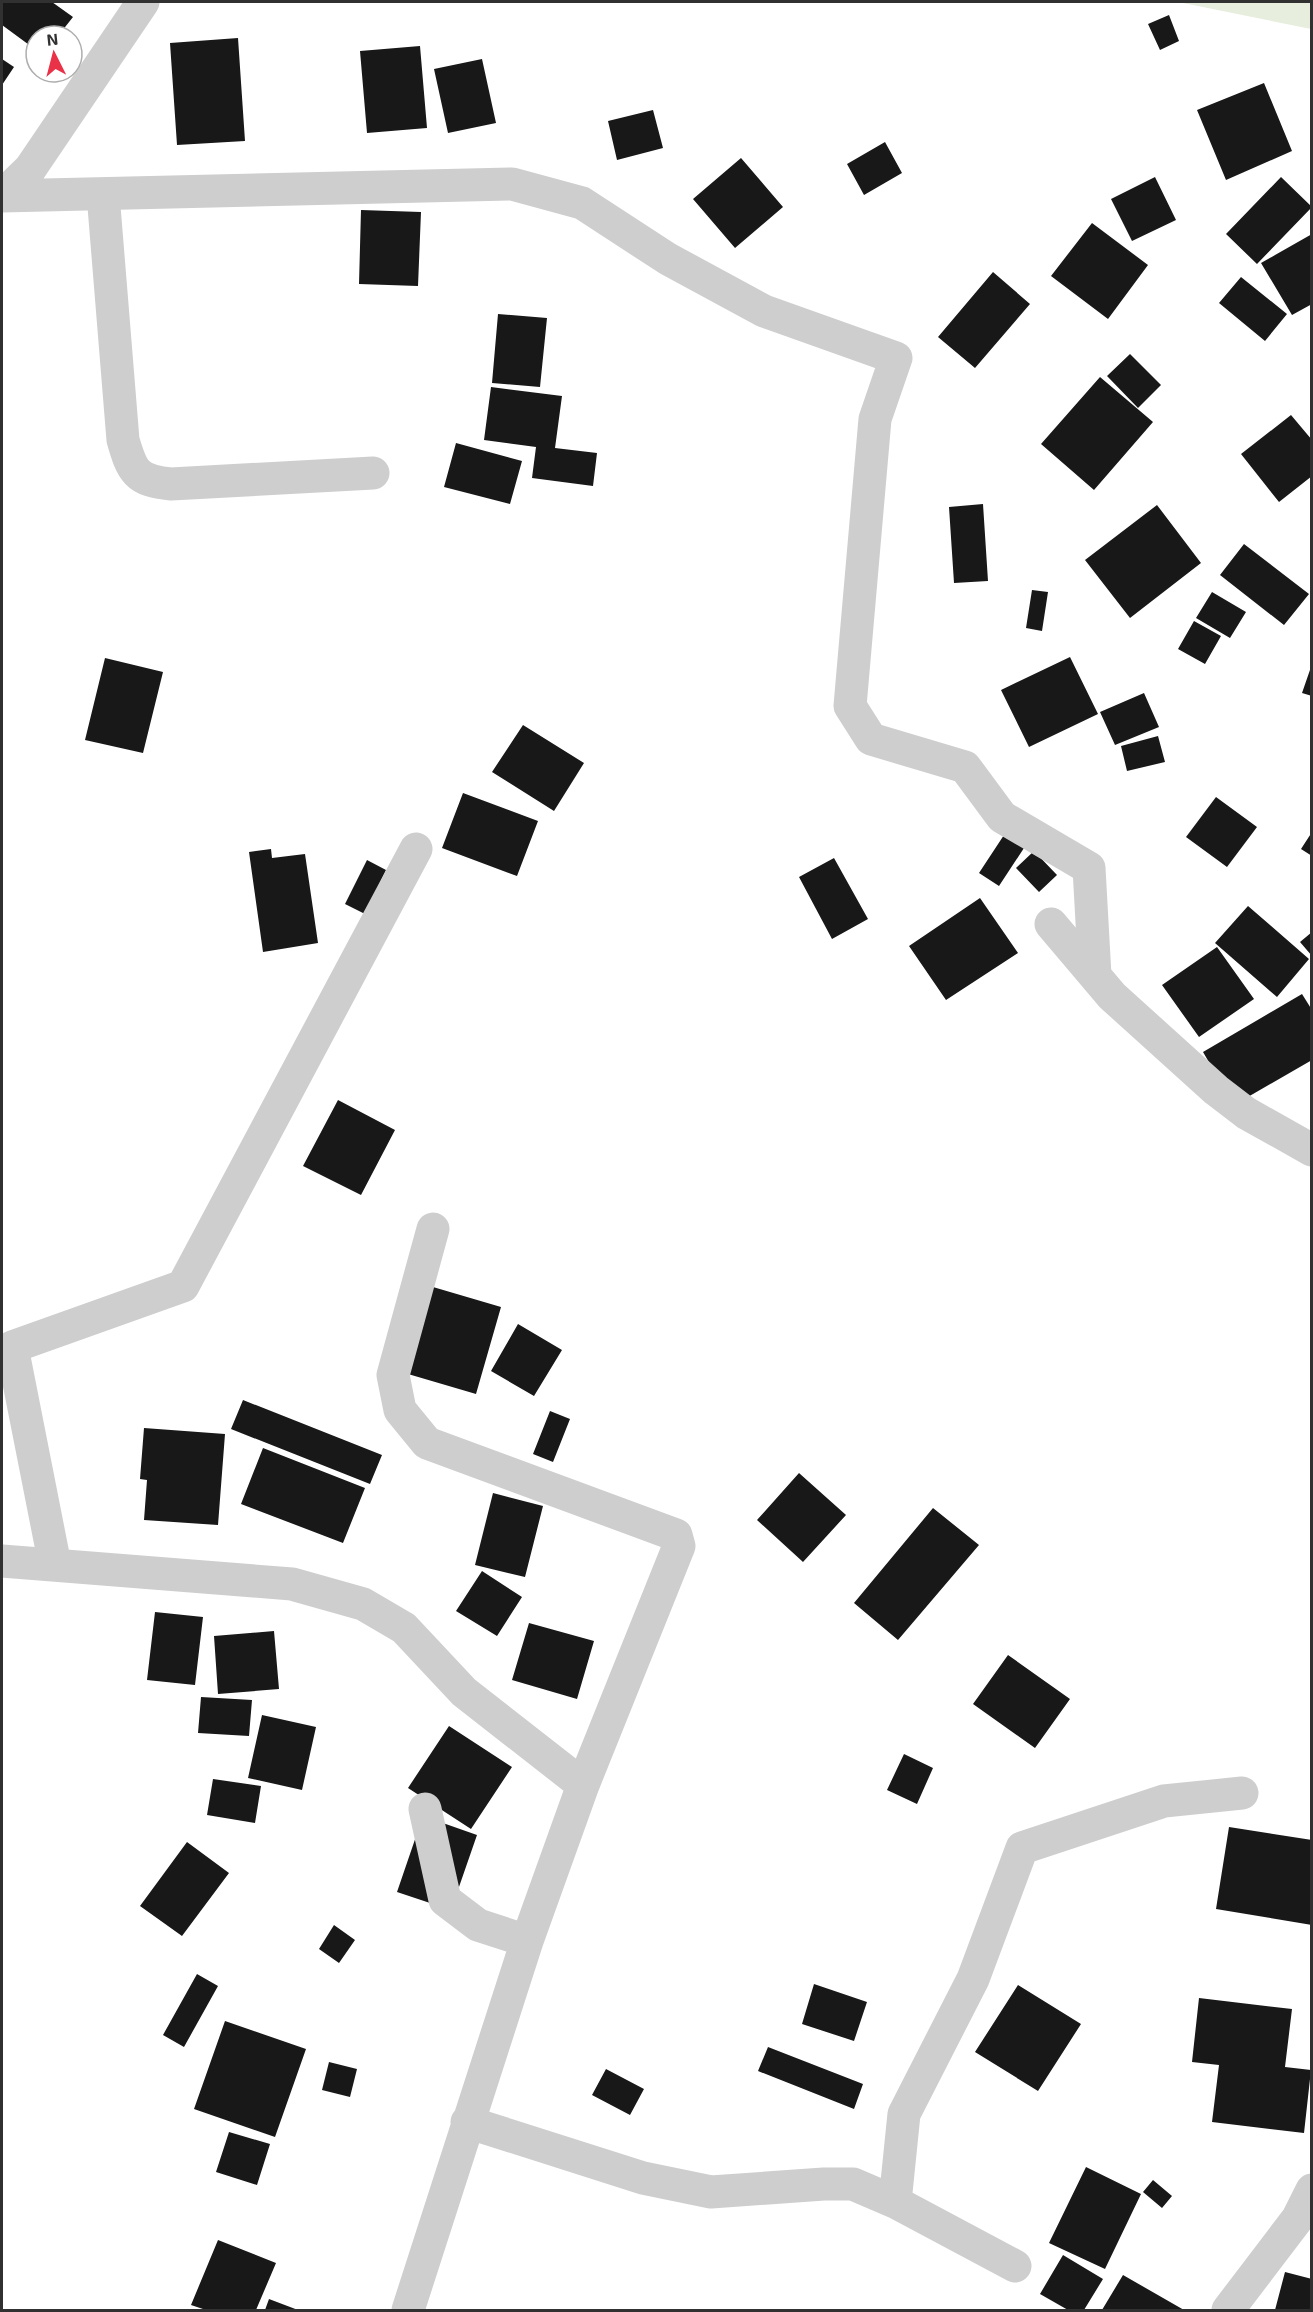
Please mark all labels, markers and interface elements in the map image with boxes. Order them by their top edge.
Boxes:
north arrow [24,24,84,84]
text: N [46,29,59,49]

